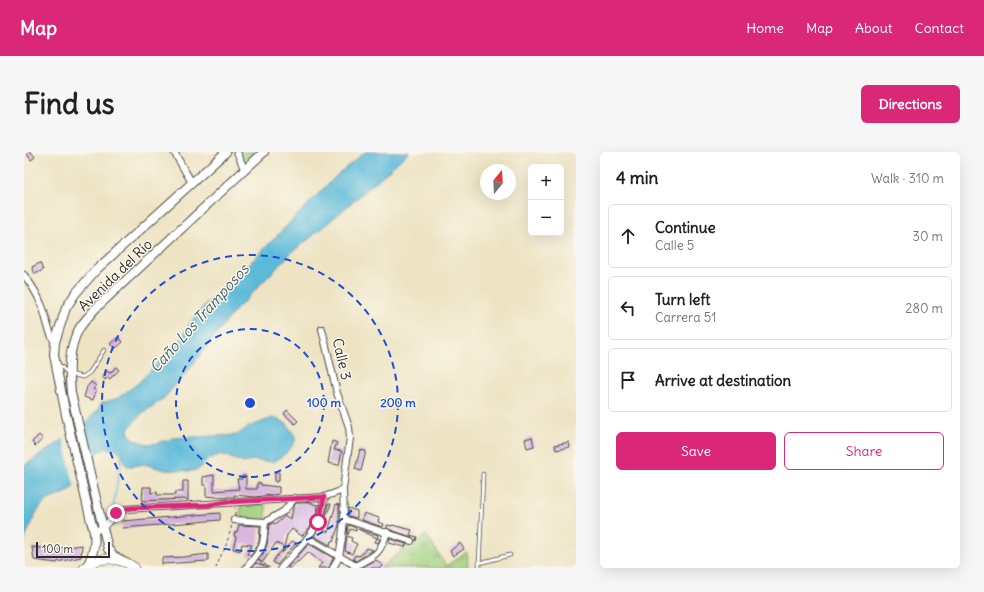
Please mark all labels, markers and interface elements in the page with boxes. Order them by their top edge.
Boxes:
text: Map [20,16,57,40]
text: Home [746,19,784,37]
text: Map [806,19,833,37]
text: About [855,19,893,37]
text: Contact [915,19,964,37]
button: Directions [861,85,960,123]
text: Find us [24,86,115,122]
north arrow [480,164,516,200]
map controls [528,164,564,236]
button: + [528,164,564,200]
text: 4 min [616,167,658,189]
text: Walk · 310 m [871,170,944,187]
button: − [528,200,564,236]
text: Continue [655,218,716,237]
icon: ahead [617,225,639,247]
text: 30 m [913,228,943,245]
street label: Avenida del Río [74,235,156,315]
text: Calle 5 [655,237,694,254]
water label: Caño Los Tramposos [145,259,253,376]
text: Turn left [655,290,710,309]
icon: left [617,297,639,319]
text: 280 m [905,300,943,317]
text: Carrera 51 [655,309,716,326]
street label: Calle 3 [328,336,356,382]
icon: arrive [617,369,639,391]
text: Arrive at destination [655,371,791,390]
text: 100 m [307,395,341,410]
text: 200 m [380,395,416,410]
centre of rings [243,396,257,410]
button: Save [616,432,776,470]
button: Share [784,432,944,470]
route end [107,504,125,522]
route start [309,513,327,531]
scale bar [36,540,110,559]
text: 100 m [42,542,73,556]

